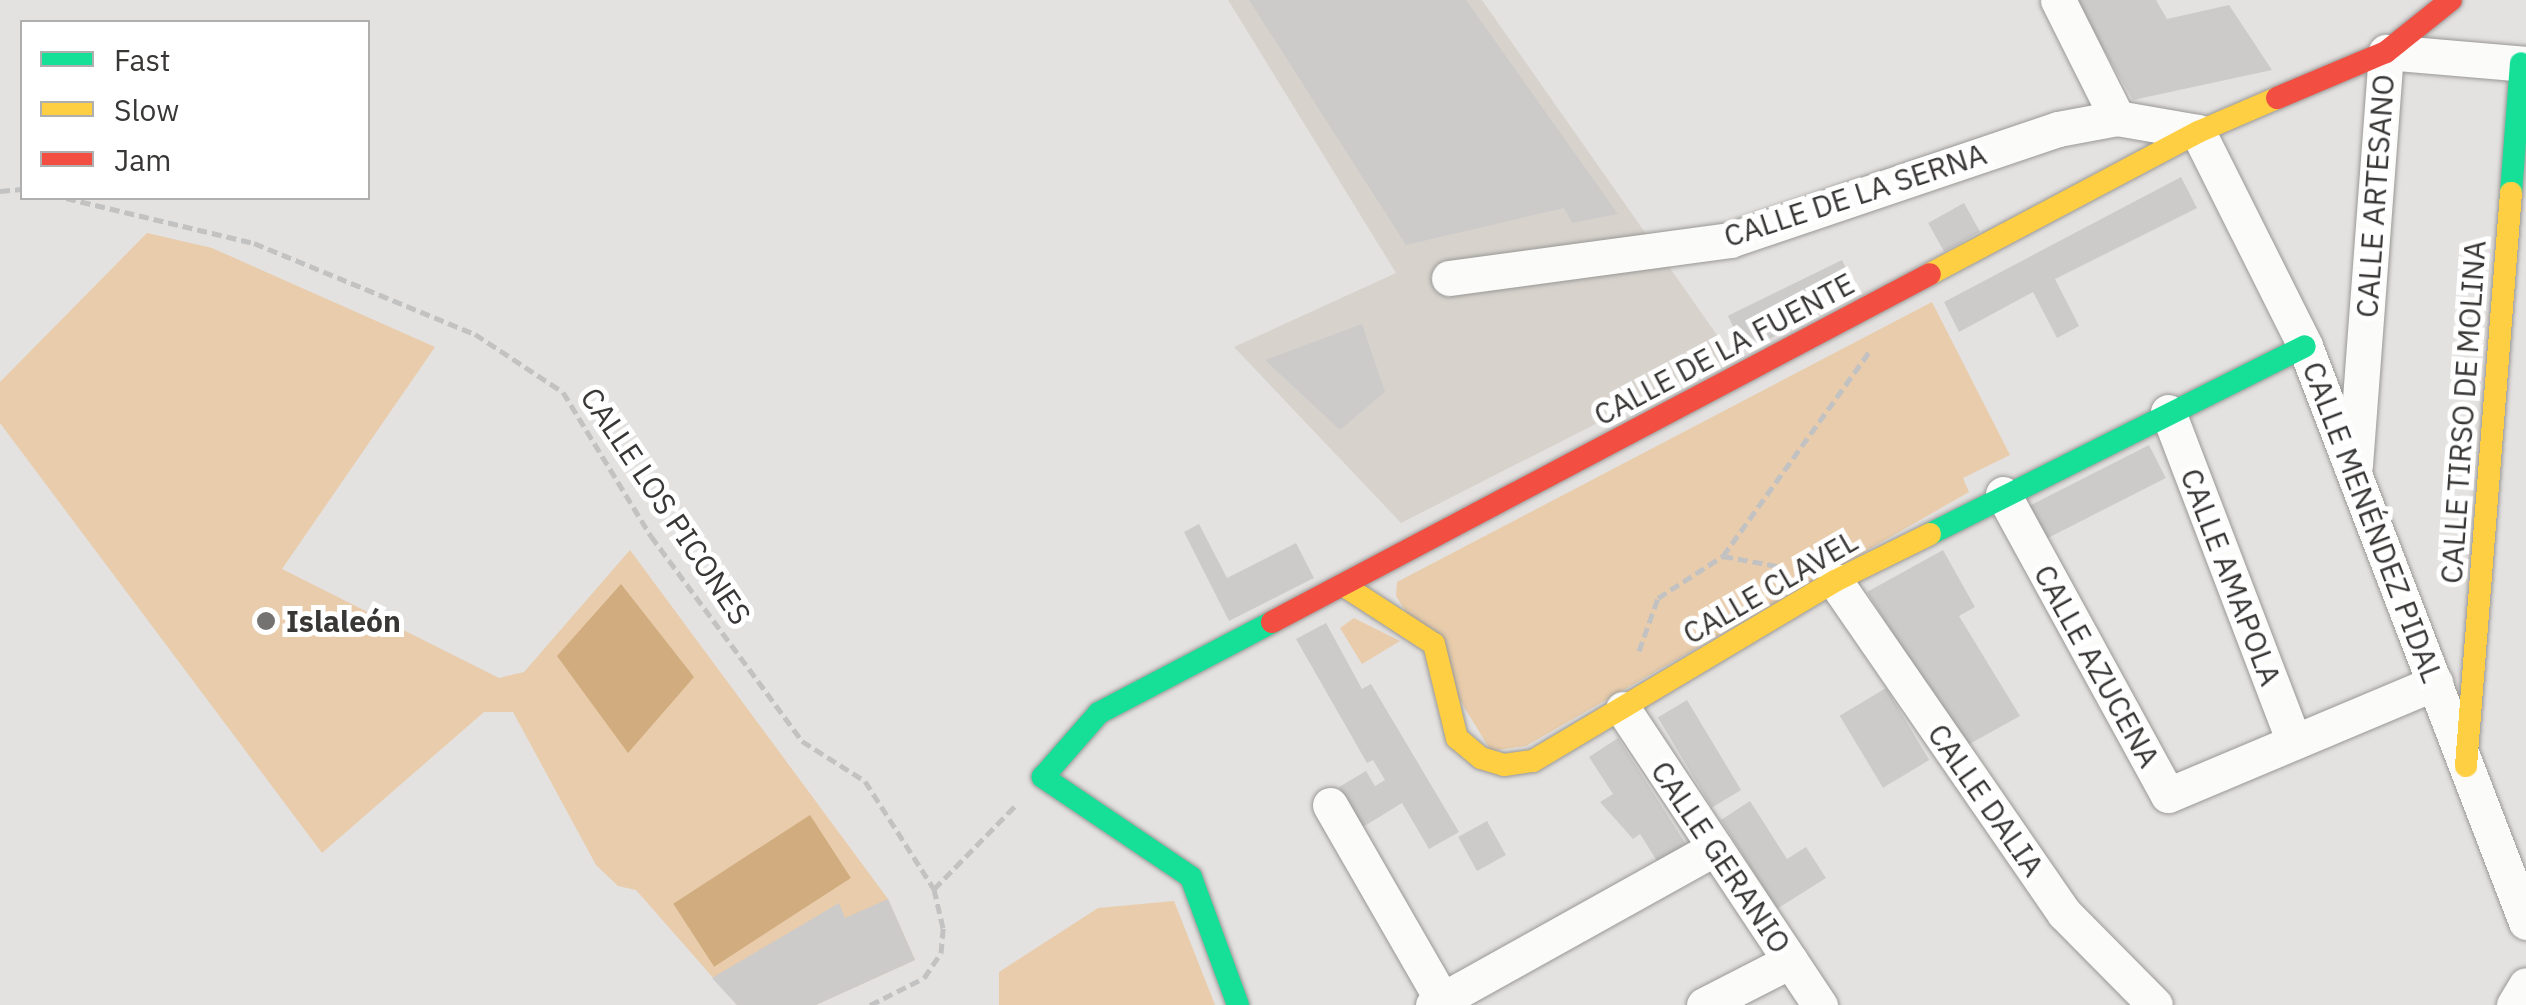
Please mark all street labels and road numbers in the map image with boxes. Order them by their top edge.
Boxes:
street label: CALLE ARTESANO [2349,73,2401,319]
street label: CALLE DE LA SERNA [1719,136,1991,254]
street label: CALLE TIRSO DE MOLINA [2433,239,2493,585]
street label: CALLE DE LA FUENTE [1588,265,1860,433]
street label: CALLE MENÉNDEZ PIDAL [2295,357,2451,687]
street label: CALLE LOS PICONES [573,381,759,631]
street label: CALLE AMAPOLA [2173,463,2289,691]
street label: CALLE CLAVEL [1676,523,1864,651]
street label: CALLE AZUCENA [2026,558,2168,774]
street label: CALLE DALIA [1920,717,2052,883]
street label: CALLE GERANIO [1644,754,1798,960]

